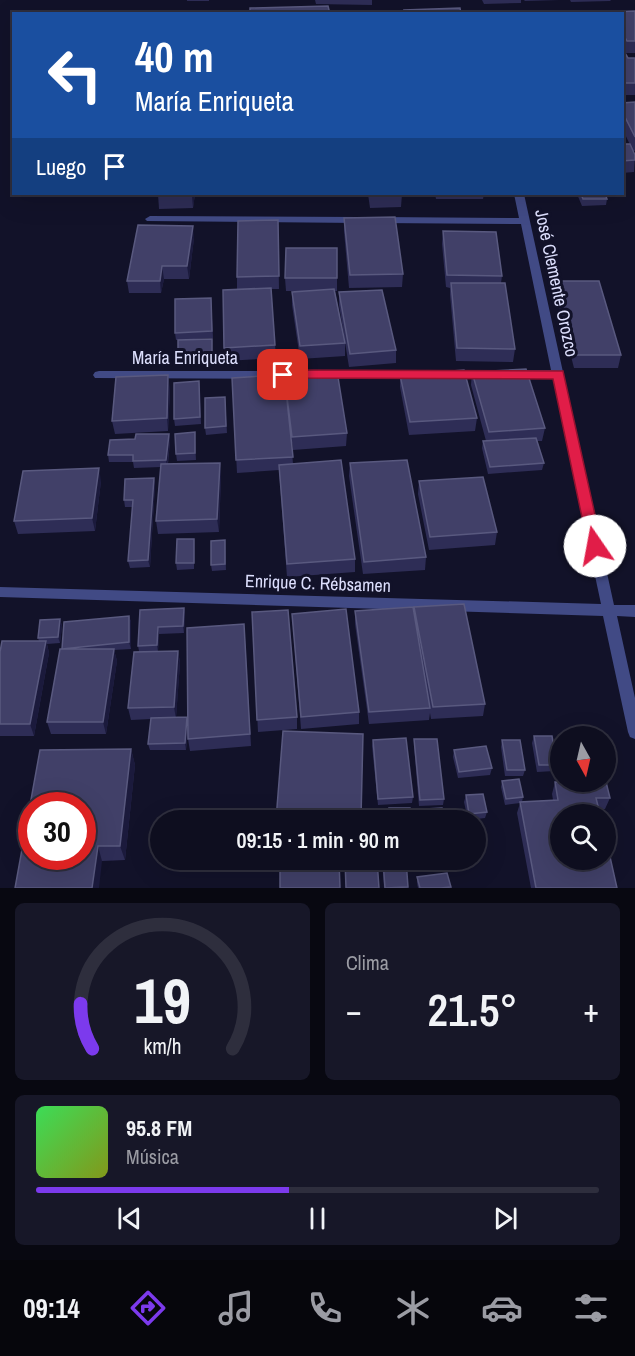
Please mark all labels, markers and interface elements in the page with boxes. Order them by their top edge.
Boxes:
text: 40 m [135,29,214,85]
icon: left [36,36,114,114]
text: María Enriqueta [135,83,294,119]
icon: arrive [98,150,131,183]
text: Luego [36,152,86,182]
street label: José Clemente Orozco [529,207,585,359]
street label: María Enriqueta [132,345,238,370]
pin [257,349,308,400]
icon: arrive [266,358,299,391]
position arrow [563,514,627,578]
street label: Enrique C. Rébsamen [245,568,391,598]
north arrow [550,726,616,792]
map controls [550,726,616,870]
speed limit sign: 30 [18,792,96,870]
button: search [550,804,616,870]
text: 09:15 · 1 min · 90 m [236,825,400,855]
text: Clima [346,949,389,976]
text: 19 [134,958,191,1042]
text: 21.5° [428,979,517,1040]
text: − [346,988,362,1032]
text: + [583,988,599,1032]
text: km/h [143,1032,182,1061]
text: 95.8 FM [126,1113,192,1143]
text: Música [126,1143,179,1170]
icon: previous [113,1202,146,1235]
icon: pause [301,1202,334,1235]
icon: next [489,1202,522,1235]
icon: directions [127,1287,169,1329]
icon: music [215,1287,257,1329]
icon: phone [304,1287,346,1329]
icon: climate [392,1287,434,1329]
icon: car [481,1287,523,1329]
icon: filters [570,1287,612,1329]
text: 09:14 [23,1290,80,1326]

